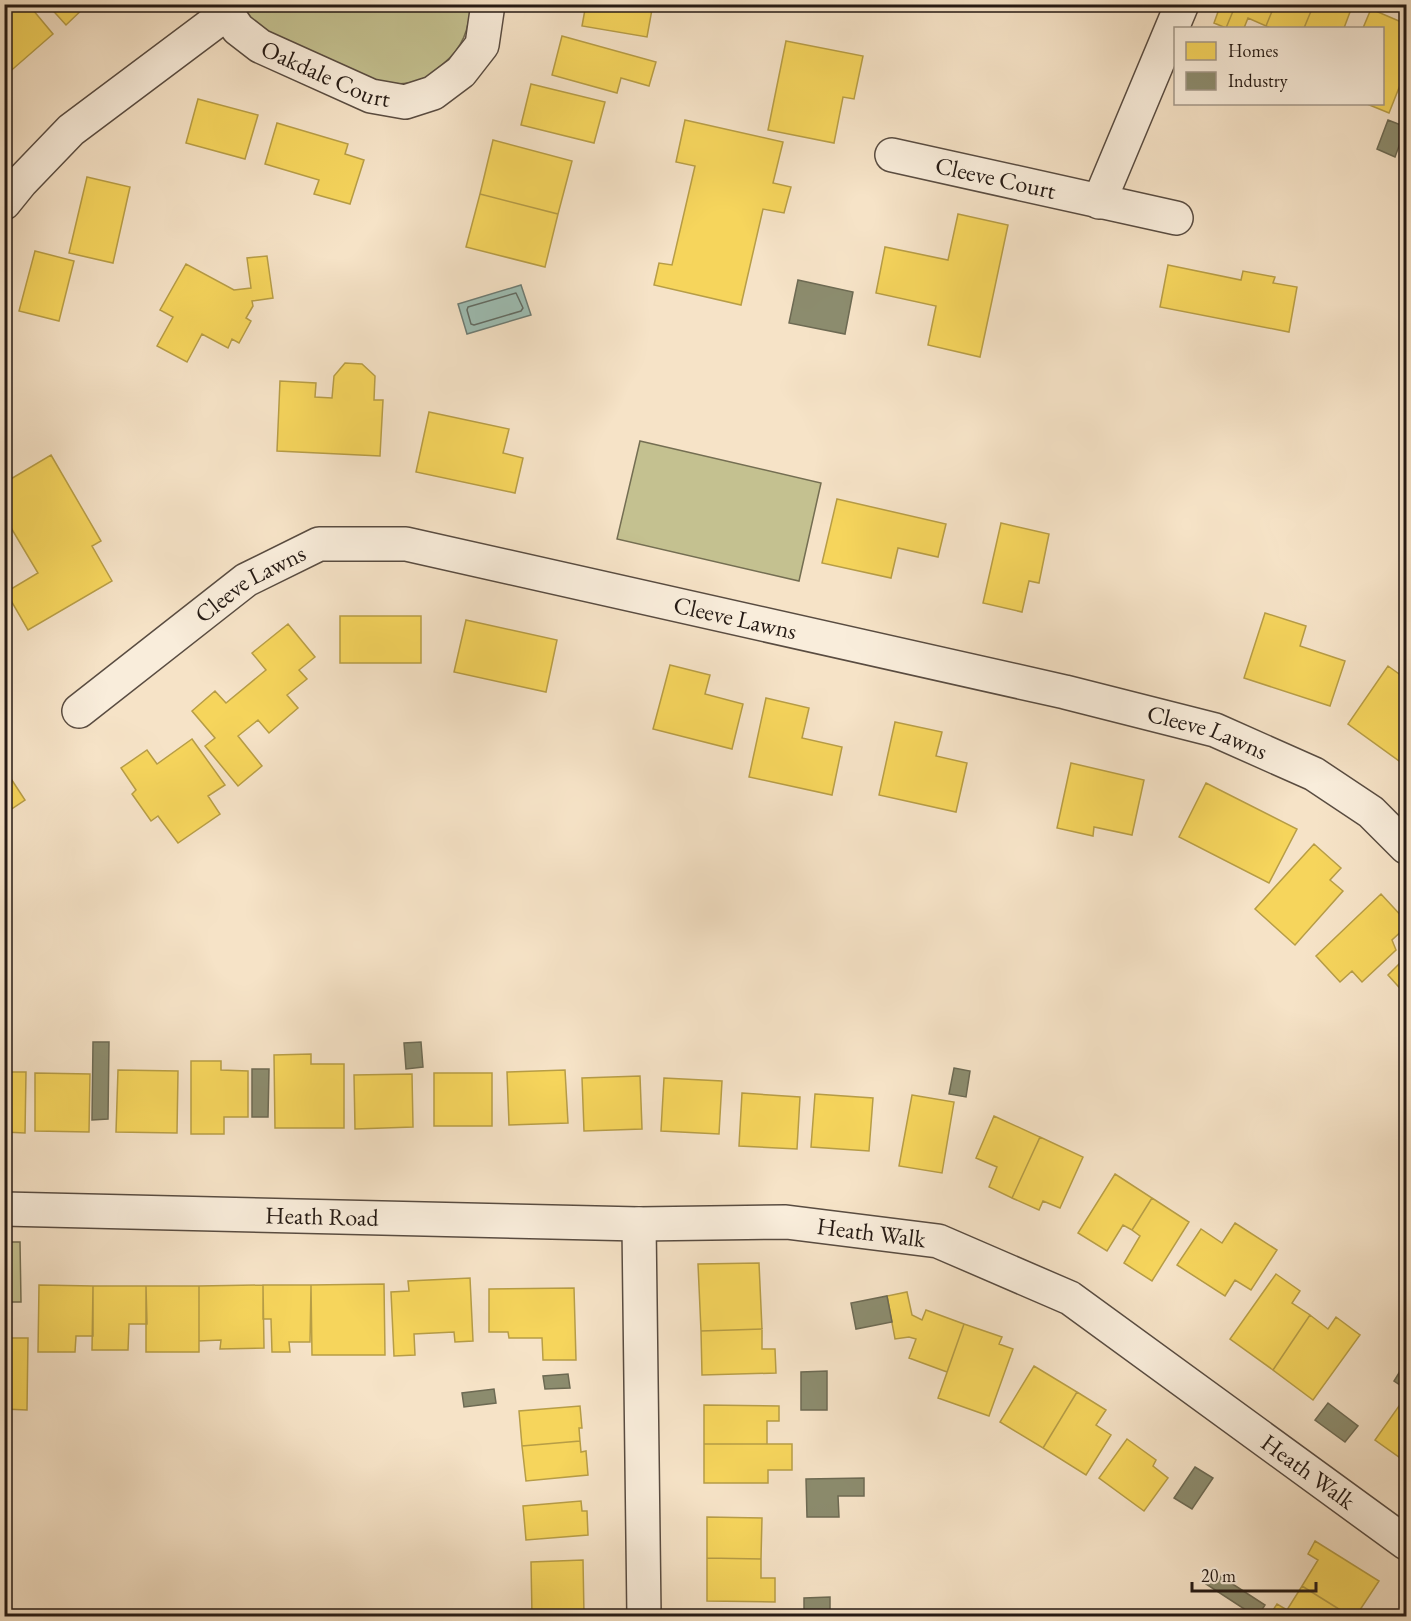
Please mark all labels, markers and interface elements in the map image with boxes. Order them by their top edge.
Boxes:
legend [1174,27,1384,105]
street label: Oakdale Court [256,33,393,114]
text: Homes [1228,39,1279,62]
text: Industry [1228,69,1288,92]
street label: Cleeve Court [932,149,1059,206]
street label: Cleeve Lawns [188,537,310,629]
street label: Cleeve Lawns [671,589,800,646]
street label: Cleeve Lawns [1144,697,1273,766]
street label: Heath Road [265,1199,380,1233]
street label: Heath Walk [815,1210,928,1254]
street label: Heath Walk [1255,1427,1362,1516]
scale bar [1192,1555,1316,1593]
text: 20 m [1201,1564,1236,1587]

